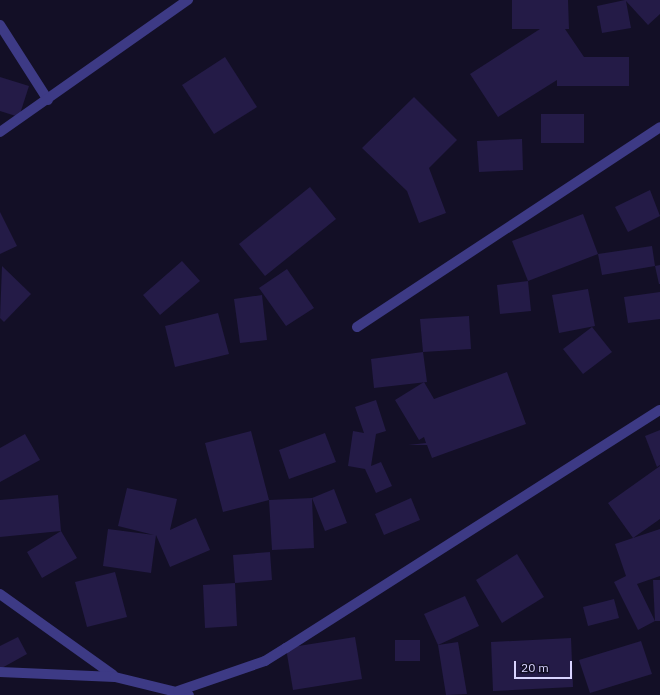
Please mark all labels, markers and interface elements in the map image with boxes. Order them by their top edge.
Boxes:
scale bar [516,653,574,679]
text: 20 m [521,660,549,675]

